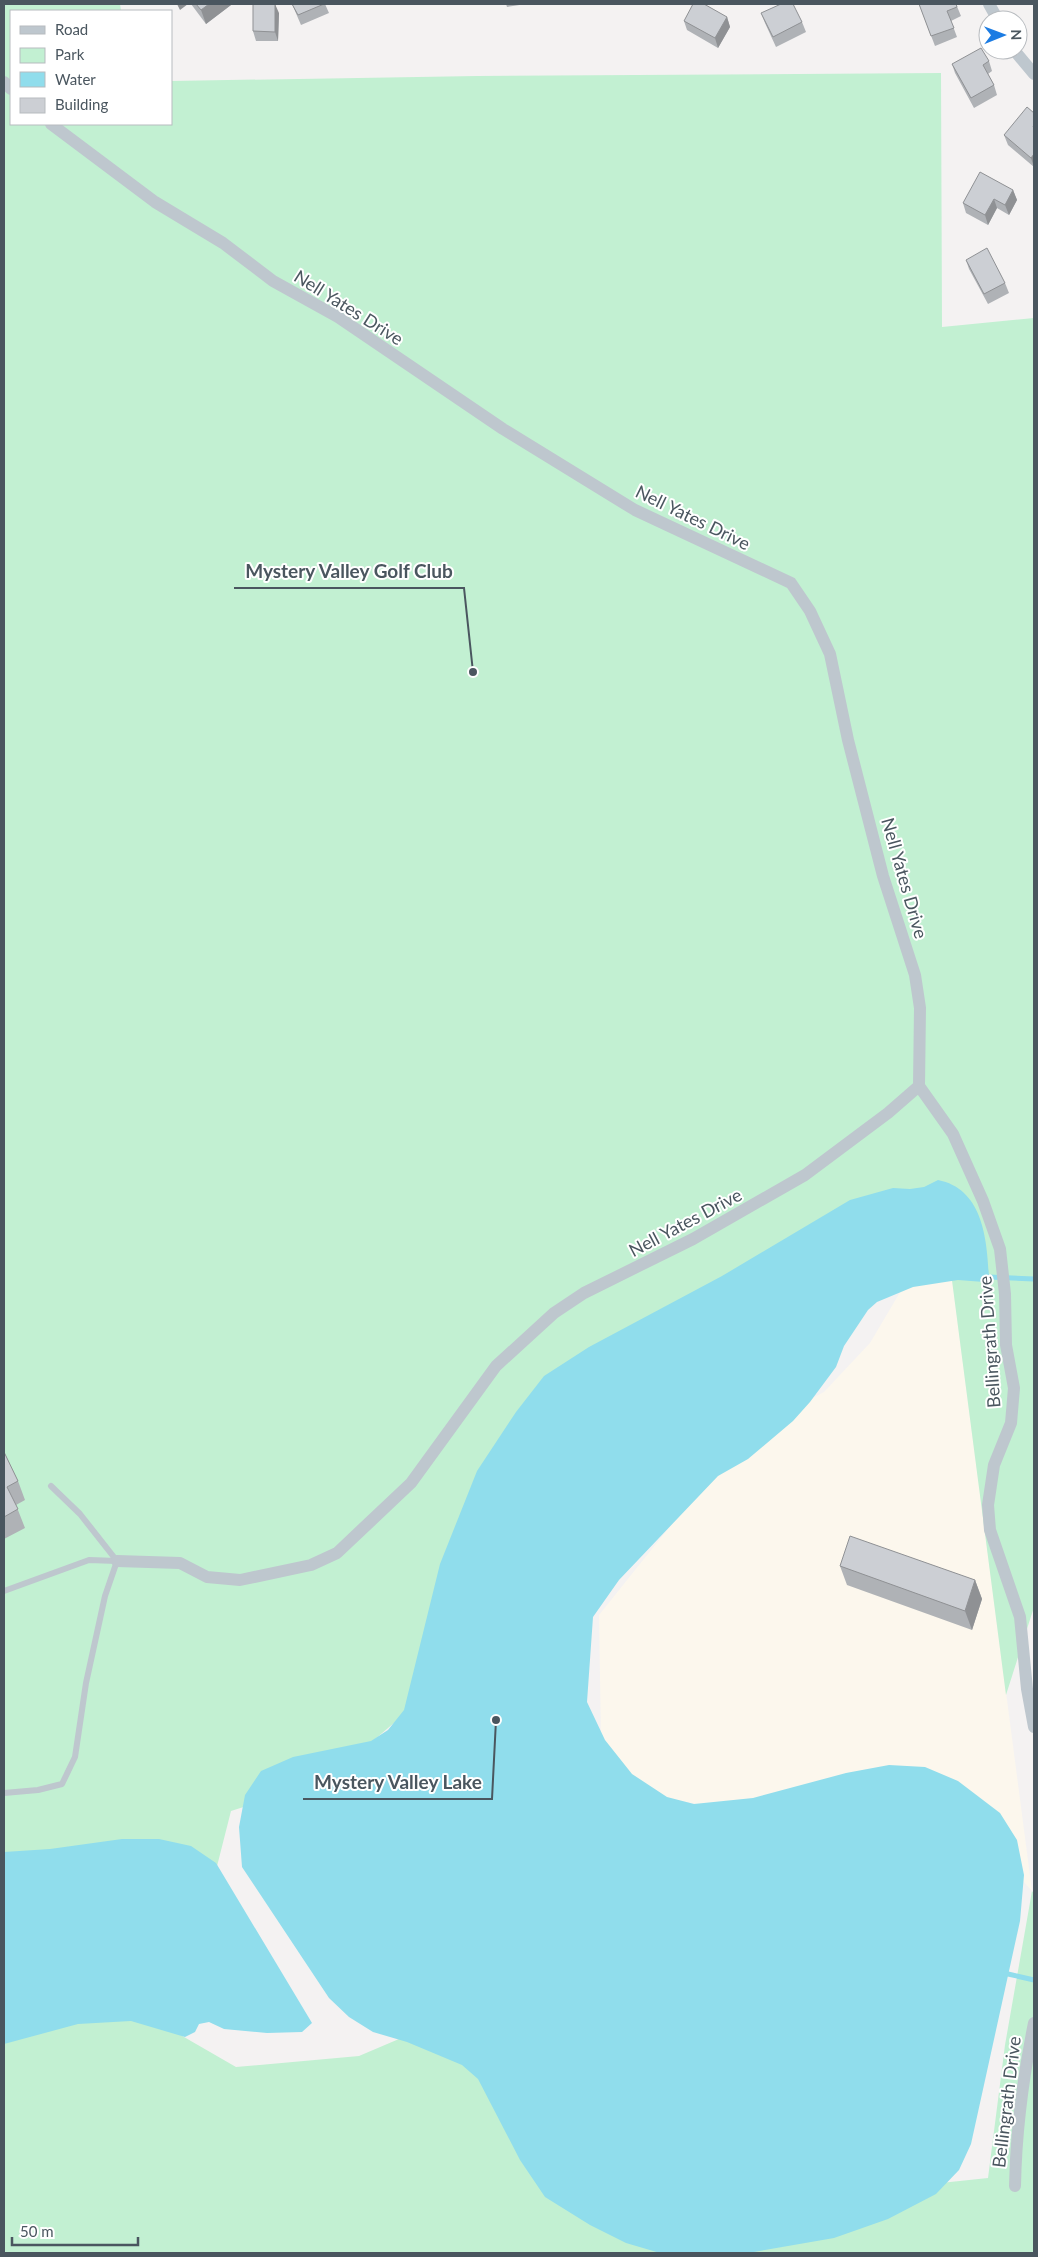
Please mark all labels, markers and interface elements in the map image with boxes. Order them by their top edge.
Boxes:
legend [10,10,172,125]
north arrow [978,10,1028,60]
text: Road [55,20,88,38]
text: N [1008,29,1025,40]
text: Park [55,45,85,63]
text: Water [55,70,96,88]
text: Building [55,95,108,113]
street label: Nell Yates Drive [290,265,408,349]
street label: Nell Yates Drive [632,480,754,554]
callout: Mystery Valley Golf Club [234,554,464,588]
text: Mystery Valley Golf Club [245,559,453,582]
street label: Nell Yates Drive [877,815,933,941]
street label: Nell Yates Drive [625,1183,745,1261]
street label: Bellingrath Drive [973,1275,1005,1409]
callout: Mystery Valley Lake [303,1765,492,1799]
text: Mystery Valley Lake [314,1770,482,1793]
street label: Bellingrath Drive [987,2035,1025,2169]
scale bar [12,2214,139,2246]
text: 50 m [20,2222,54,2240]

